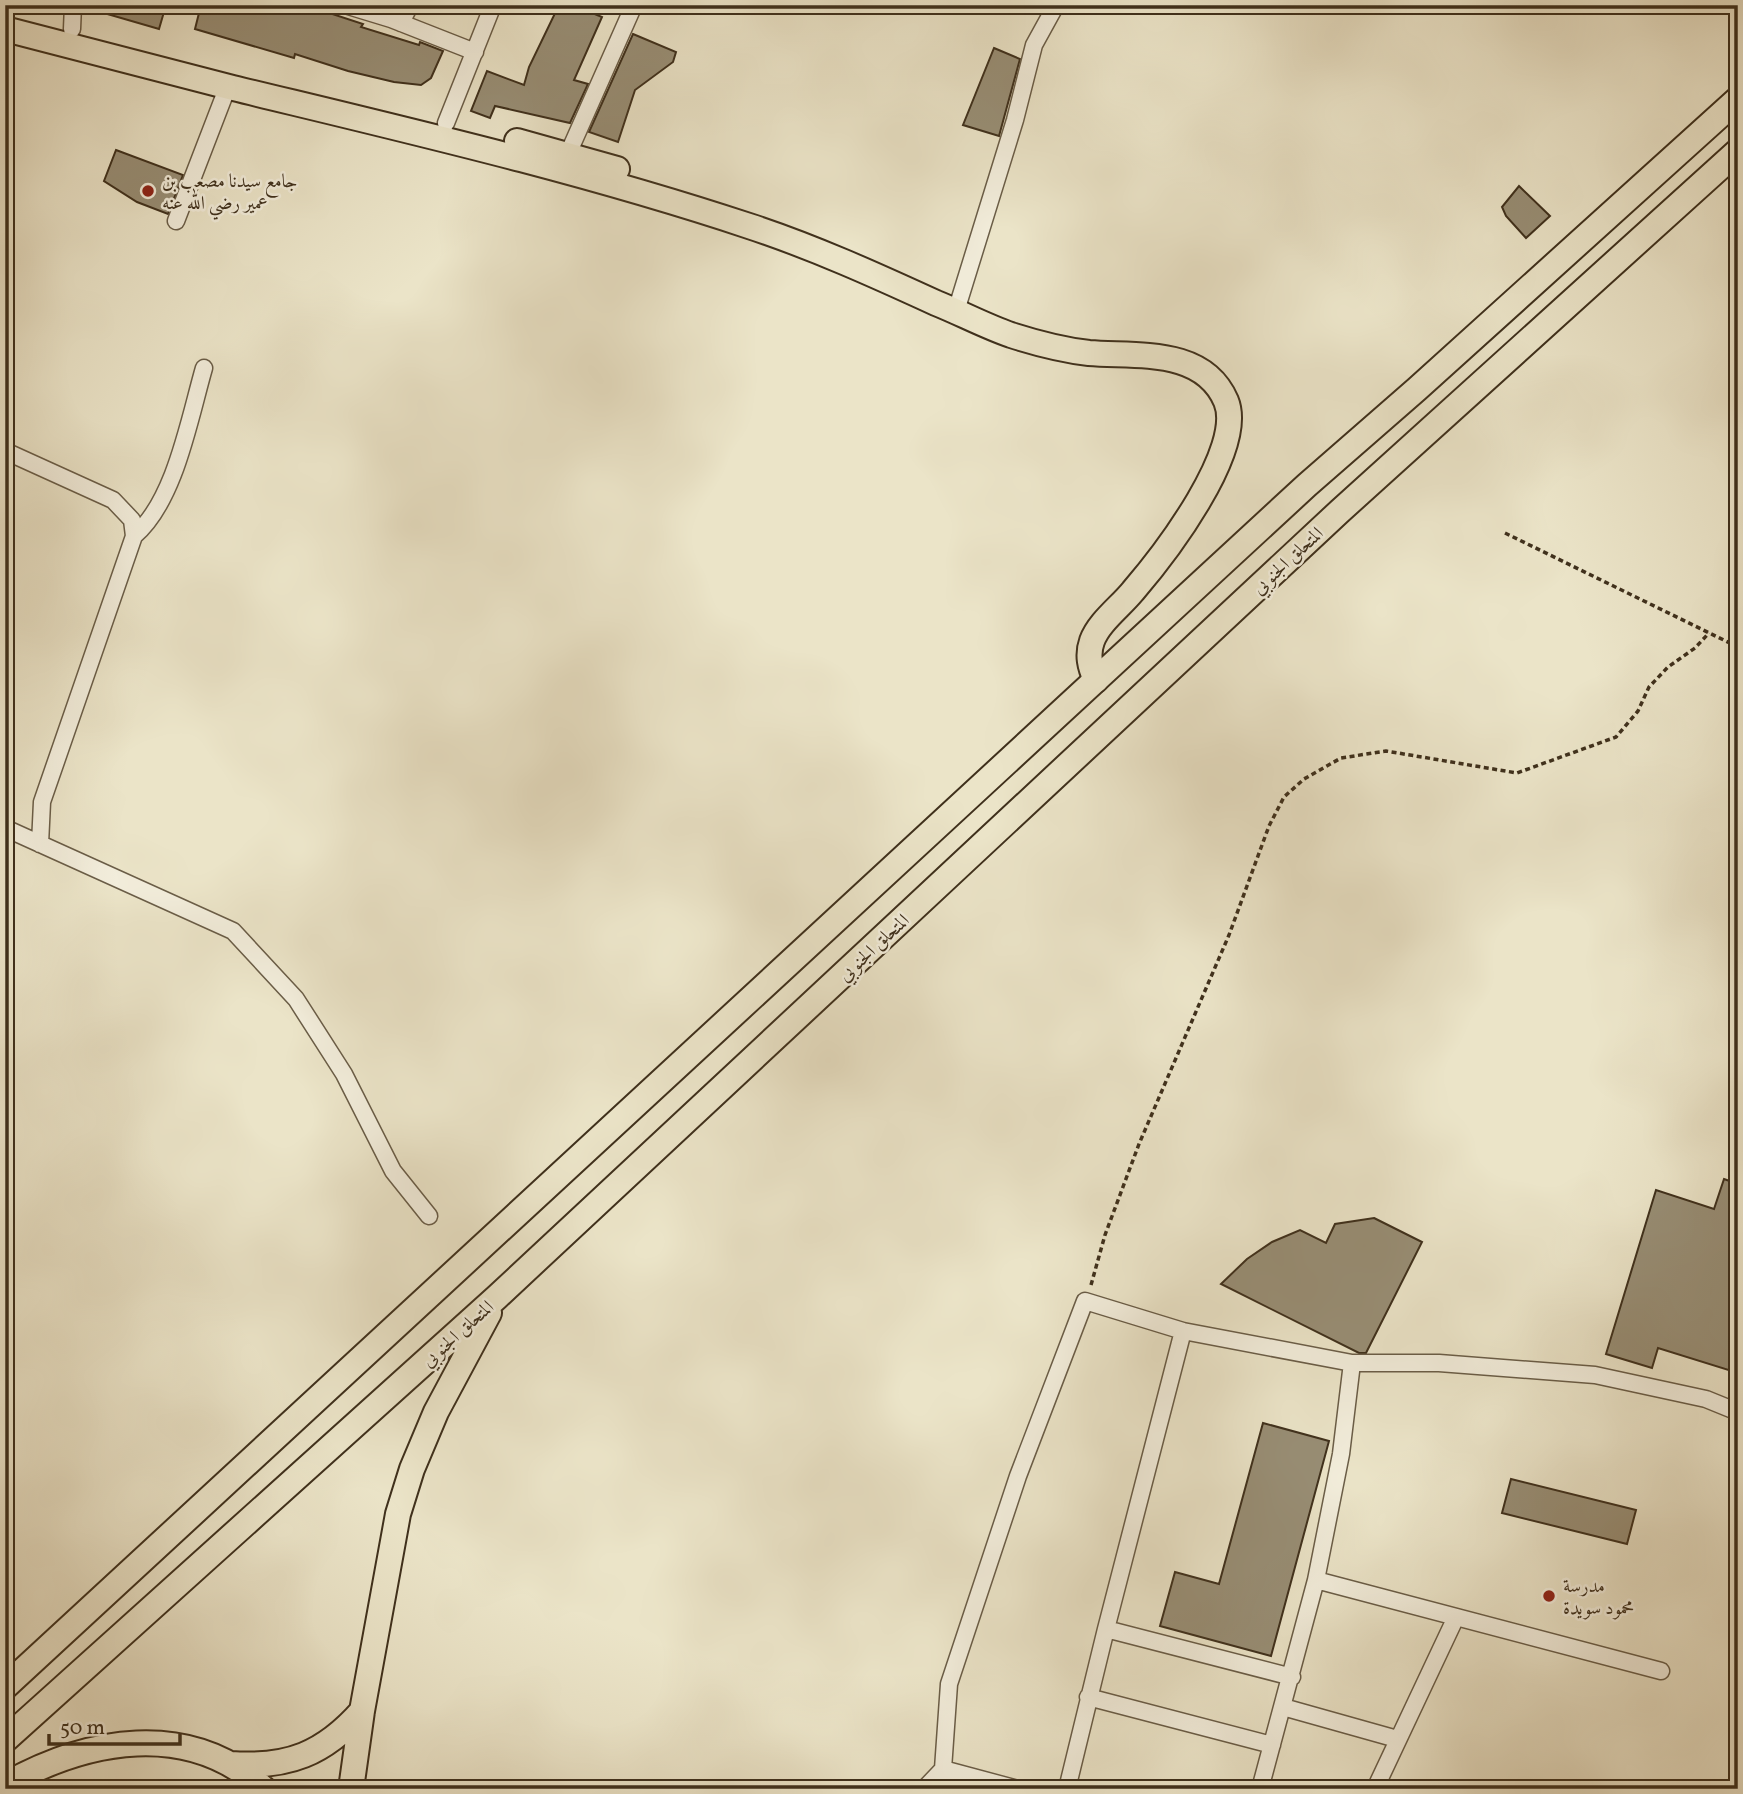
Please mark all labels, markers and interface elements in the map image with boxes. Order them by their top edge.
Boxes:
place label: جامع سيدنا مصعب بن عمير رضي الله عنه [162,169,297,220]
marker: جامع سيدنا مصعب بن عمير رضي الله عنه [140,183,156,199]
street label: المتحلق الجنوبي [1247,522,1330,602]
street label: المتحلق الجنوبي [833,909,916,989]
street label: المتحلق الجنوبي [417,1295,501,1375]
place label: مدرسة محمود سويدة [1563,1574,1634,1622]
marker: مدرسة محمود سويدة [1541,1588,1557,1604]
scale bar [49,1703,180,1747]
text: 50 m [60,1714,105,1743]

